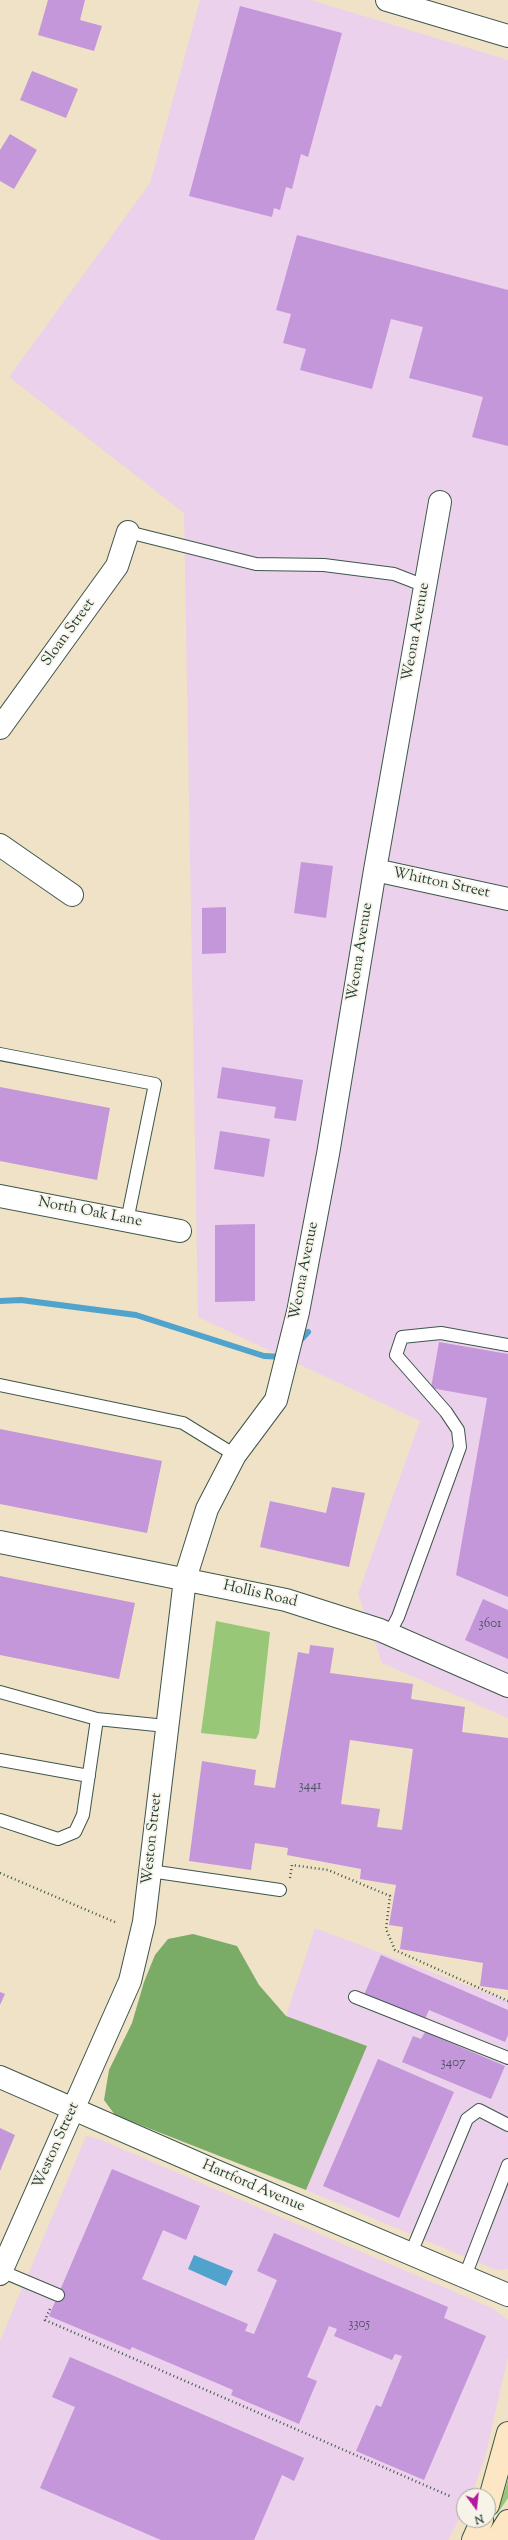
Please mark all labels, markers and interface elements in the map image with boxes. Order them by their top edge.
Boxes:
street label: Weona Avenue [399,581,435,683]
street label: Sloan Street [39,596,99,670]
street label: Whitton Street [391,865,491,903]
street label: Weona Avenue [344,901,378,1003]
street label: North Oak Lane [37,1194,143,1232]
street label: Weona Avenue [287,1220,323,1322]
street label: Hollis Road [221,1578,299,1612]
house number: 3601 [479,1617,501,1633]
house number: 3441 [299,1779,321,1795]
street label: Weston Street [139,1792,167,1886]
house number: 3407 [440,2056,466,2072]
street label: Weston Street [30,2100,84,2192]
street label: Hartford Avenue [199,2157,307,2217]
house number: 3305 [348,2317,370,2333]
north arrow [456,2488,496,2528]
text: N [473,2510,485,2527]

